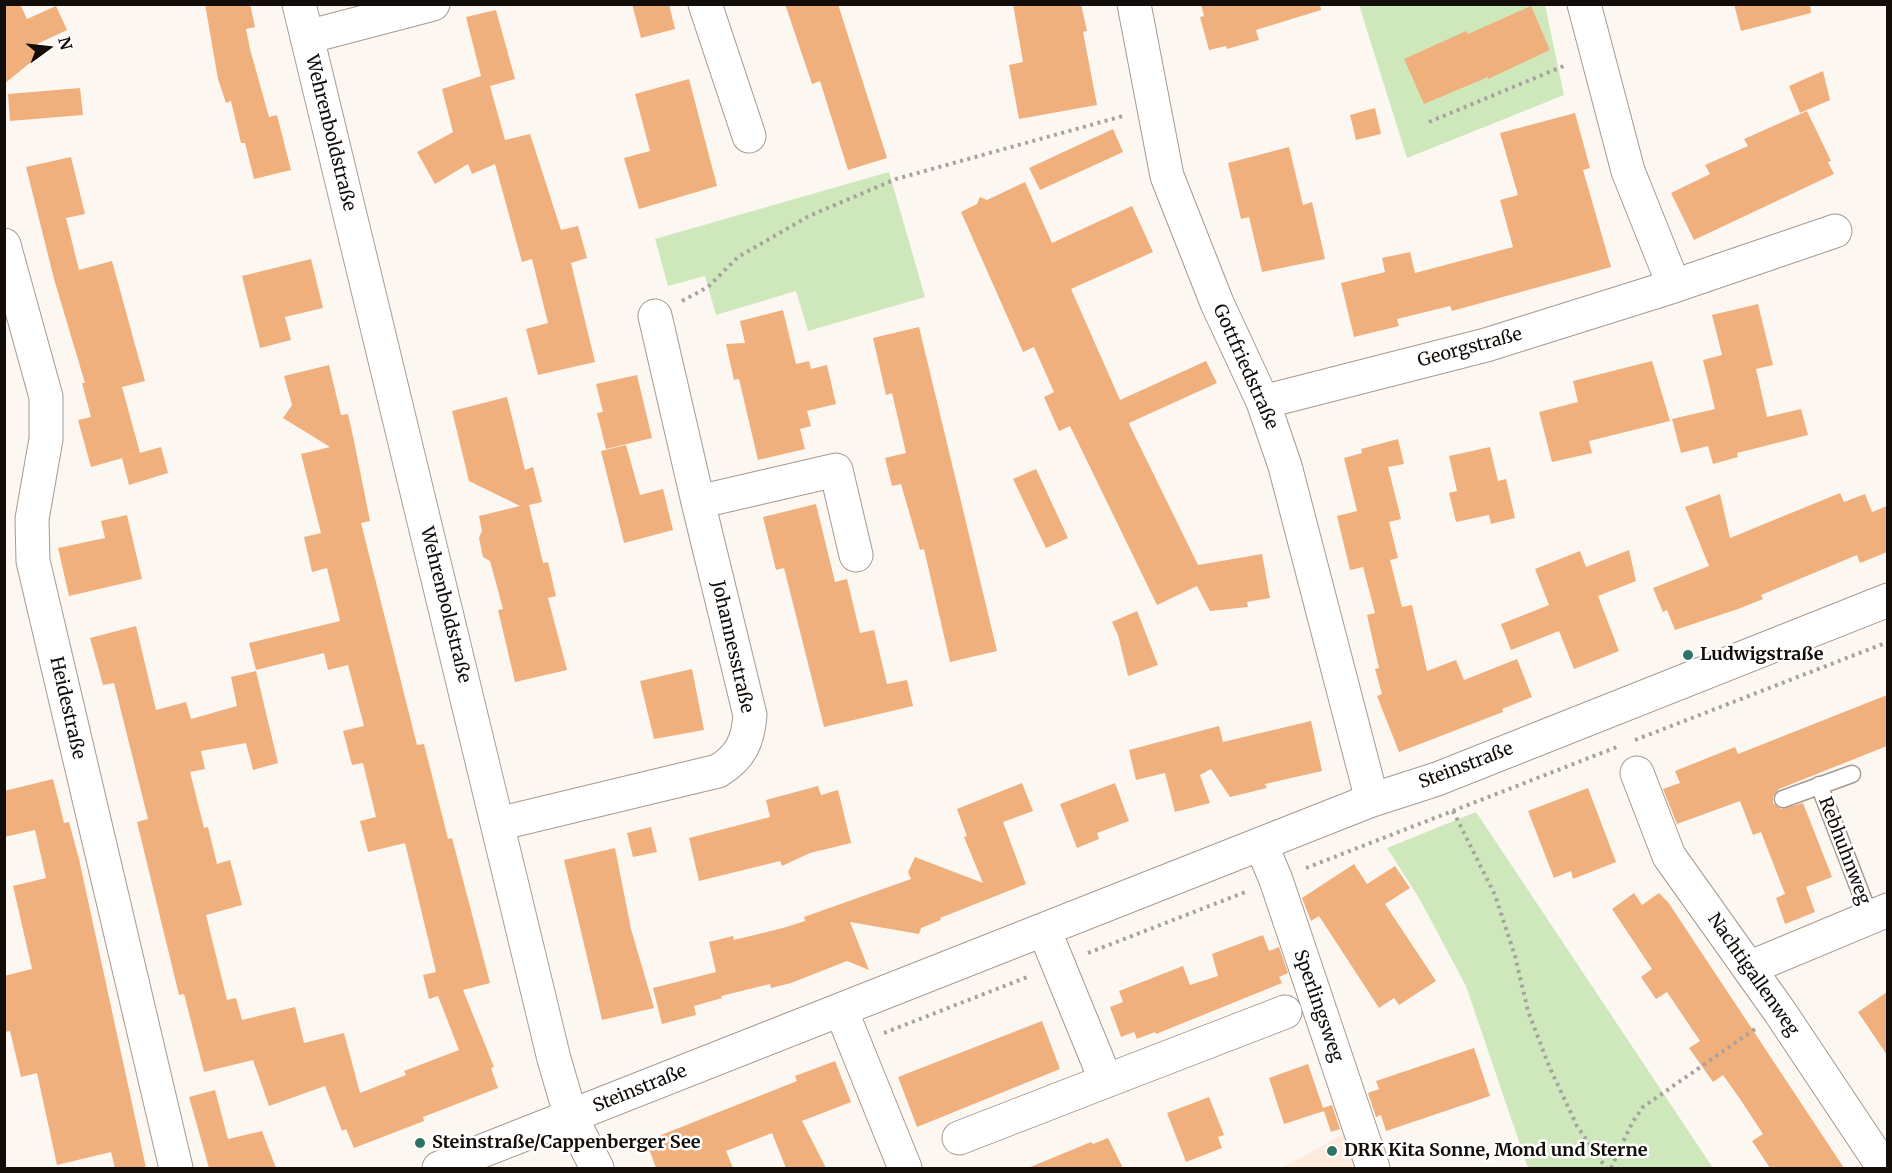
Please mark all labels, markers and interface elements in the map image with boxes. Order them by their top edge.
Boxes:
north arrow [18,18,78,78]
text: N [54,35,77,52]
street label: Wehrenboldstraße [300,53,360,213]
street label: Gottfriedstraße [1208,301,1282,433]
street label: Georgstraße [1415,324,1525,372]
street label: Wehrenboldstraße [415,525,475,685]
street label: Johannesstraße [706,579,758,715]
place label: Ludwigstraße [1700,644,1823,666]
marker: Ludwigstraße [1681,648,1695,662]
street label: Heidestraße [45,655,89,761]
street label: Steinstraße [1416,738,1516,794]
street label: Rebhuhnweg [1814,794,1874,908]
street label: Nachtigallenweg [1703,909,1803,1041]
street label: Sperlingsweg [1289,947,1347,1065]
street label: Steinstraße [590,1060,690,1118]
place label: Steinstraße/Cappenberger See [432,1132,701,1154]
marker: Steinstraße/Cappenberger See [413,1136,427,1150]
place label: DRK Kita Sonne, Mond und Sterne [1344,1140,1647,1162]
marker: DRK Kita Sonne, Mond und Sterne [1325,1144,1339,1158]

